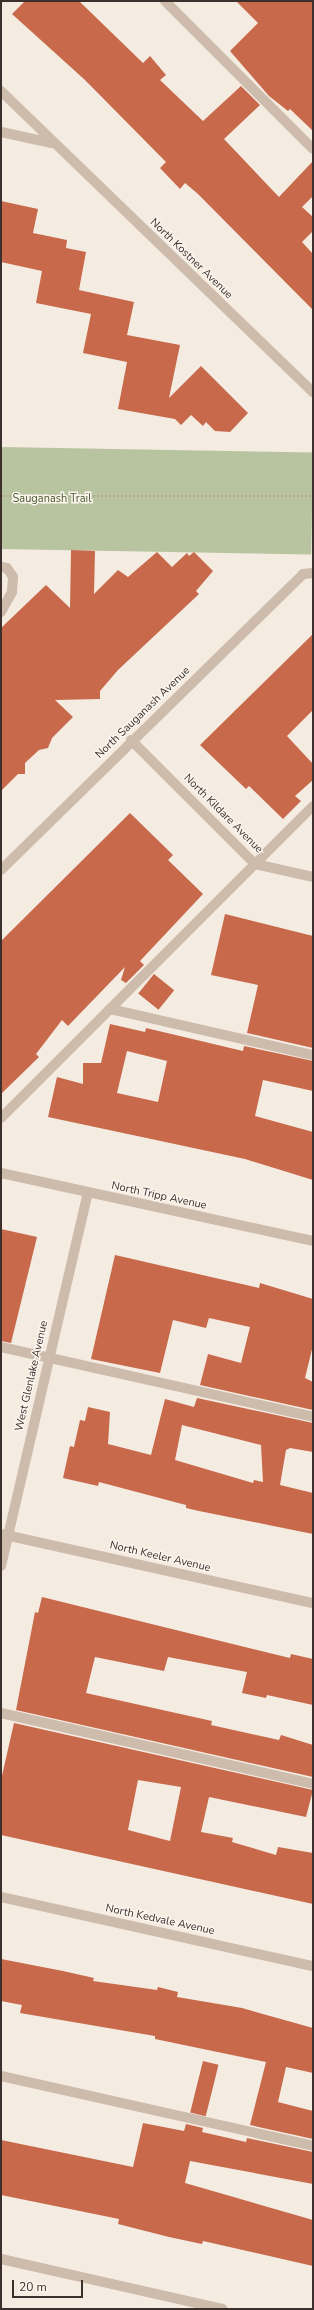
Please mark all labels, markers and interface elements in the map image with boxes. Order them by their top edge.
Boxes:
street label: North Kostner Avenue [147,216,235,302]
park label: Sauganash Trail [13,492,91,506]
street label: North Sauganash Avenue [93,664,193,762]
street label: North Kildare Avenue [181,772,265,856]
street label: North Tripp Avenue [110,1179,208,1213]
street label: West Glenlake Avenue [13,1319,51,1433]
street label: North Keeler Avenue [108,1539,212,1575]
street label: North Kedvale Avenue [104,1902,216,1938]
scale bar [14,2272,85,2298]
text: 20 m [19,2279,47,2295]

